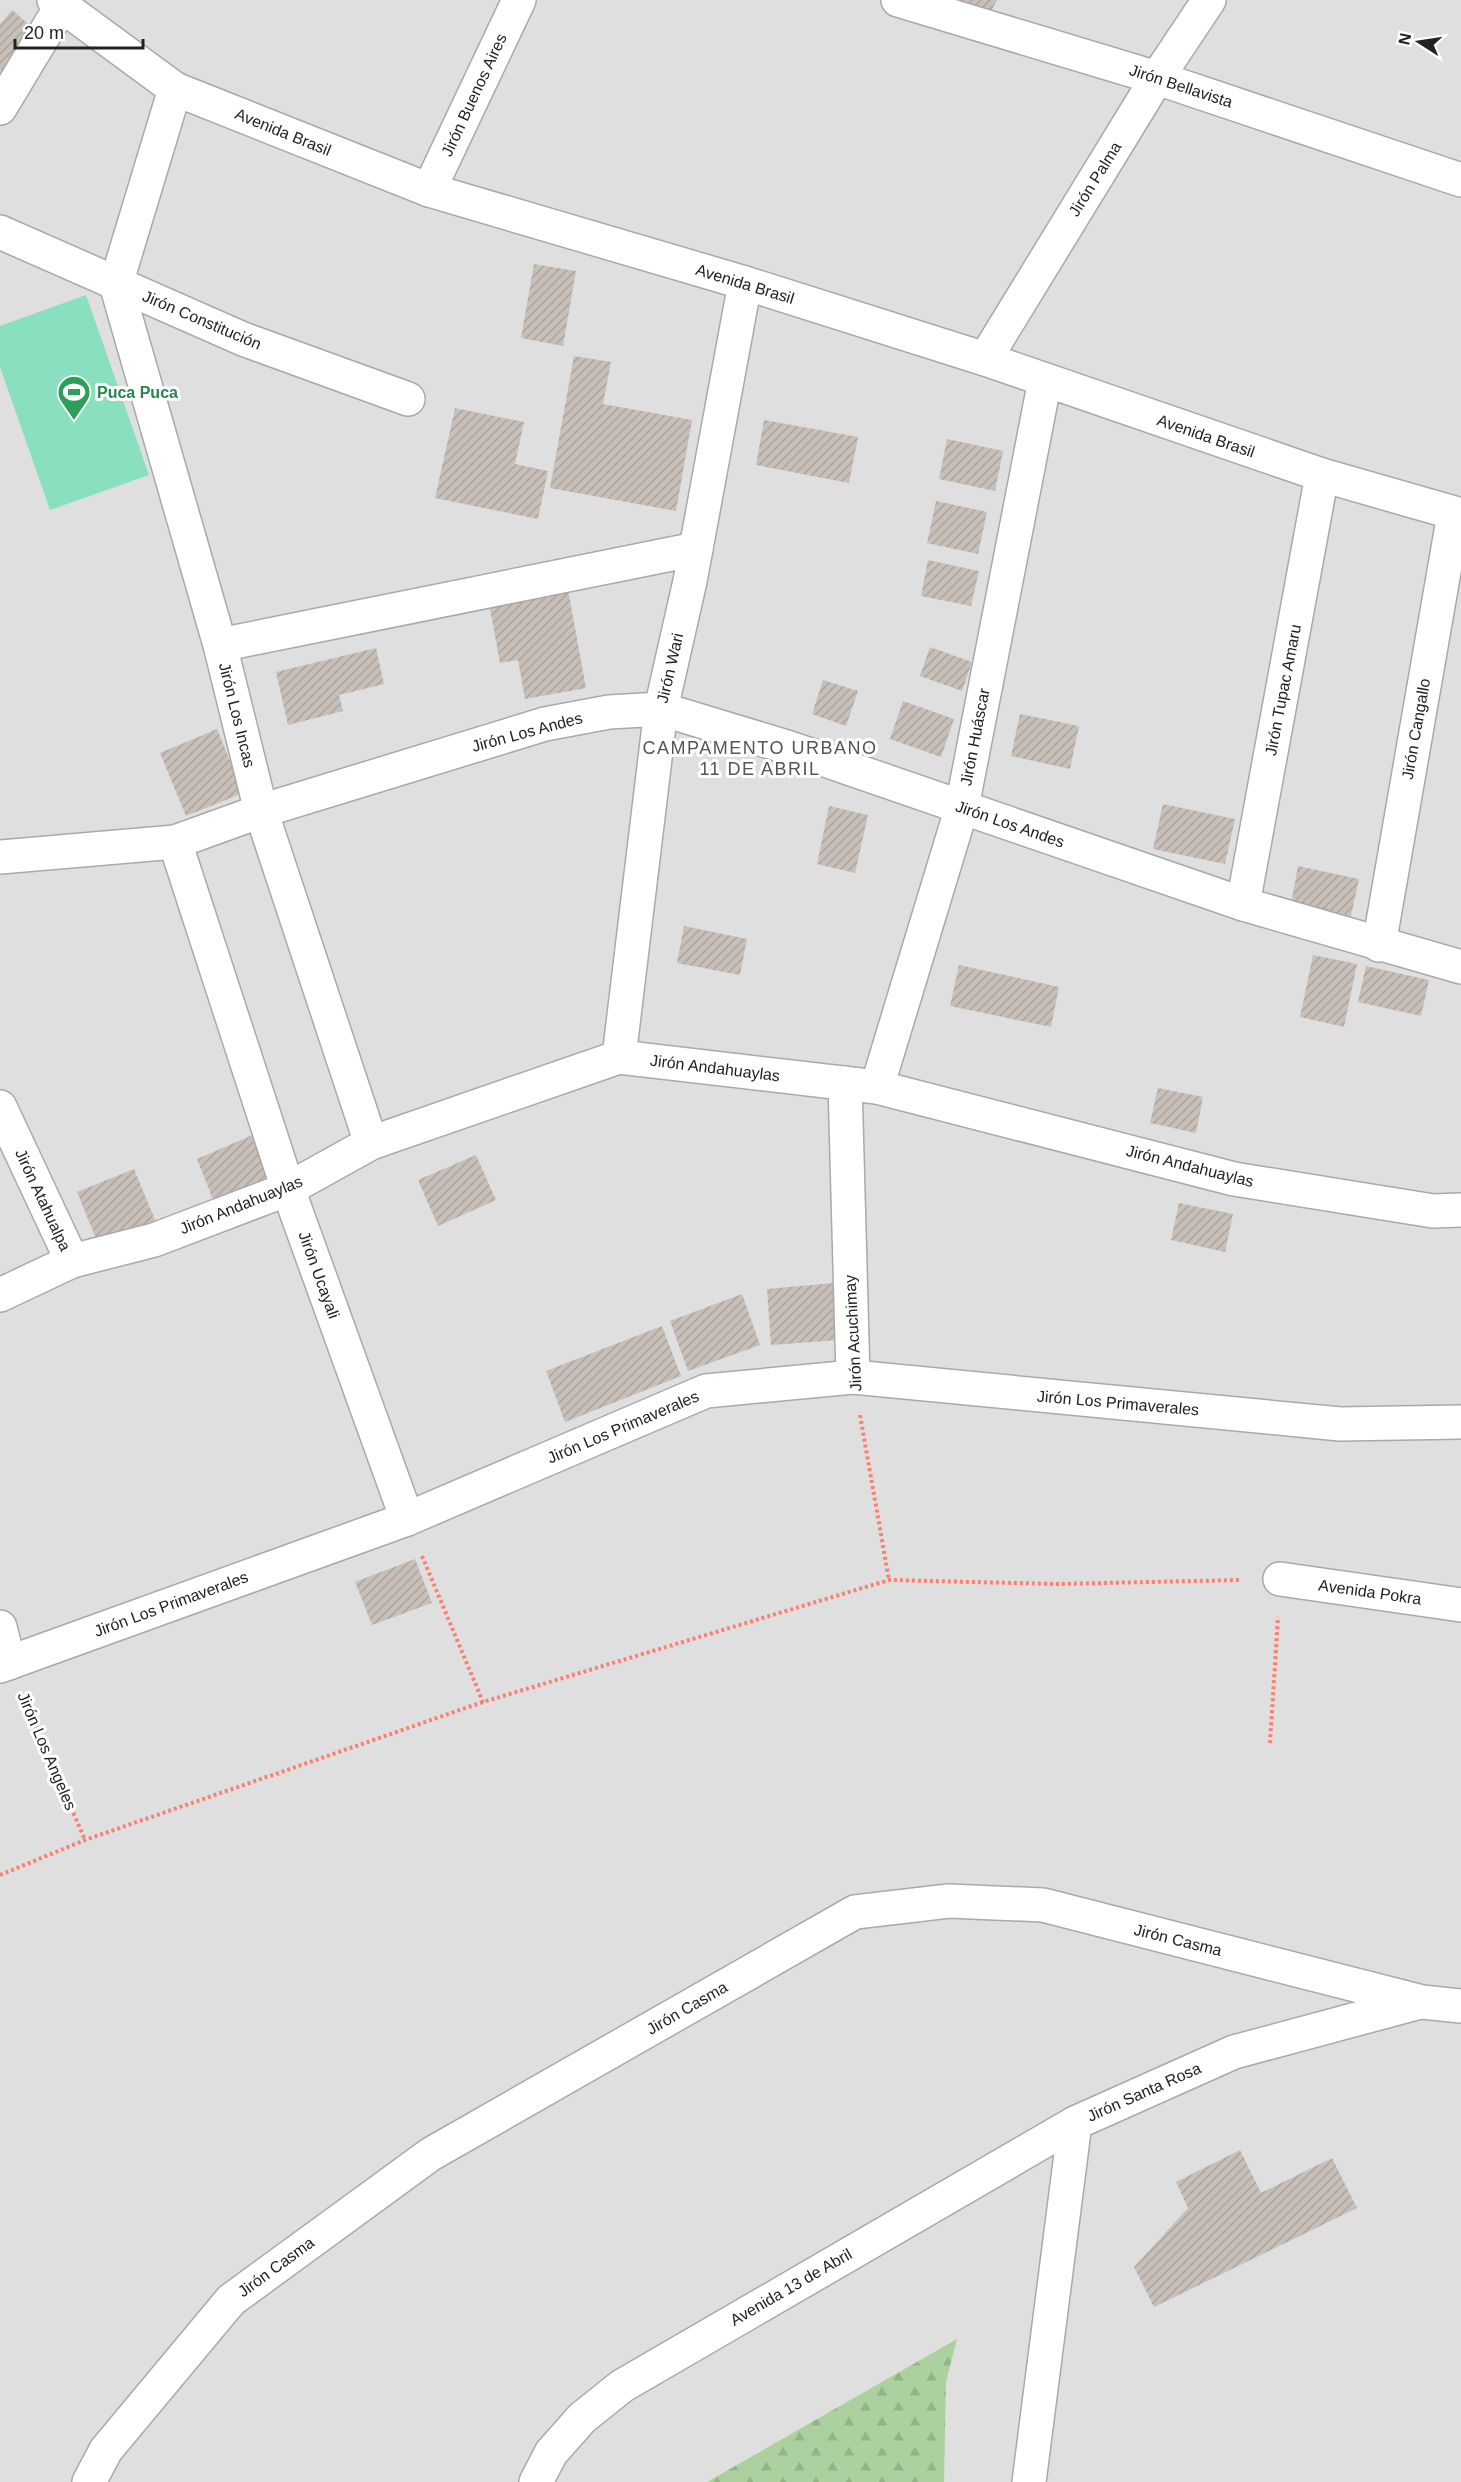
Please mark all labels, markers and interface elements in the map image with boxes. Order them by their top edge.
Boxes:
scale bar [15,12,142,50]
north arrow [1389,12,1449,72]
text: 20 m [24,23,64,43]
street label: Jirón Buenos Aires [438,31,510,159]
text: N [1395,32,1414,46]
street label: Jirón Bellavista [1127,61,1235,111]
street label: Avenida Brasil [233,105,333,159]
street label: Jirón Palma [1065,139,1125,219]
street label: Avenida Brasil [694,261,796,307]
street label: Jirón Constitución [140,287,264,353]
sports icon: Puca Puca [56,374,92,421]
place label: Puca Puca [97,384,178,401]
street label: Avenida Brasil [1155,411,1257,461]
street label: Jirón Tupac Amaru [1262,623,1304,757]
street label: Jirón Wari [654,631,686,705]
street label: Jirón Los Incas [216,661,258,769]
street label: Jirón Cangallo [1399,677,1433,781]
street label: Jirón Huáscar [957,686,993,787]
street label: Jirón Los Andes [470,709,584,755]
district label: CAMPAMENTO URBANO 11 DE ABRIL [643,738,877,779]
street label: Jirón Los Andes [953,797,1067,851]
street label: Jirón Andahuaylas [649,1052,781,1084]
street label: Jirón Andahuaylas [1125,1142,1255,1190]
street label: Jirón Atahualpa [12,1146,74,1254]
street label: Jirón Andahuaylas [177,1173,305,1237]
street label: Jirón Ucayali [295,1229,343,1321]
street label: Jirón Acuchimay [841,1274,865,1392]
street label: Jirón Los Primaverales [545,1387,701,1467]
street label: Jirón Los Primaverales [1036,1387,1200,1419]
street label: Jirón Los Primaverales [92,1568,250,1640]
street label: Avenida Pokra [1317,1576,1423,1608]
street label: Jirón Los Angeles [14,1690,80,1812]
street label: Jirón Casma [1132,1921,1224,1959]
street label: Jirón Casma [644,1978,730,2038]
street label: Jirón Santa Rosa [1084,2059,1204,2125]
street label: Jirón Casma [235,2234,317,2300]
street label: Avenida 13 de Abril [727,2245,855,2329]

